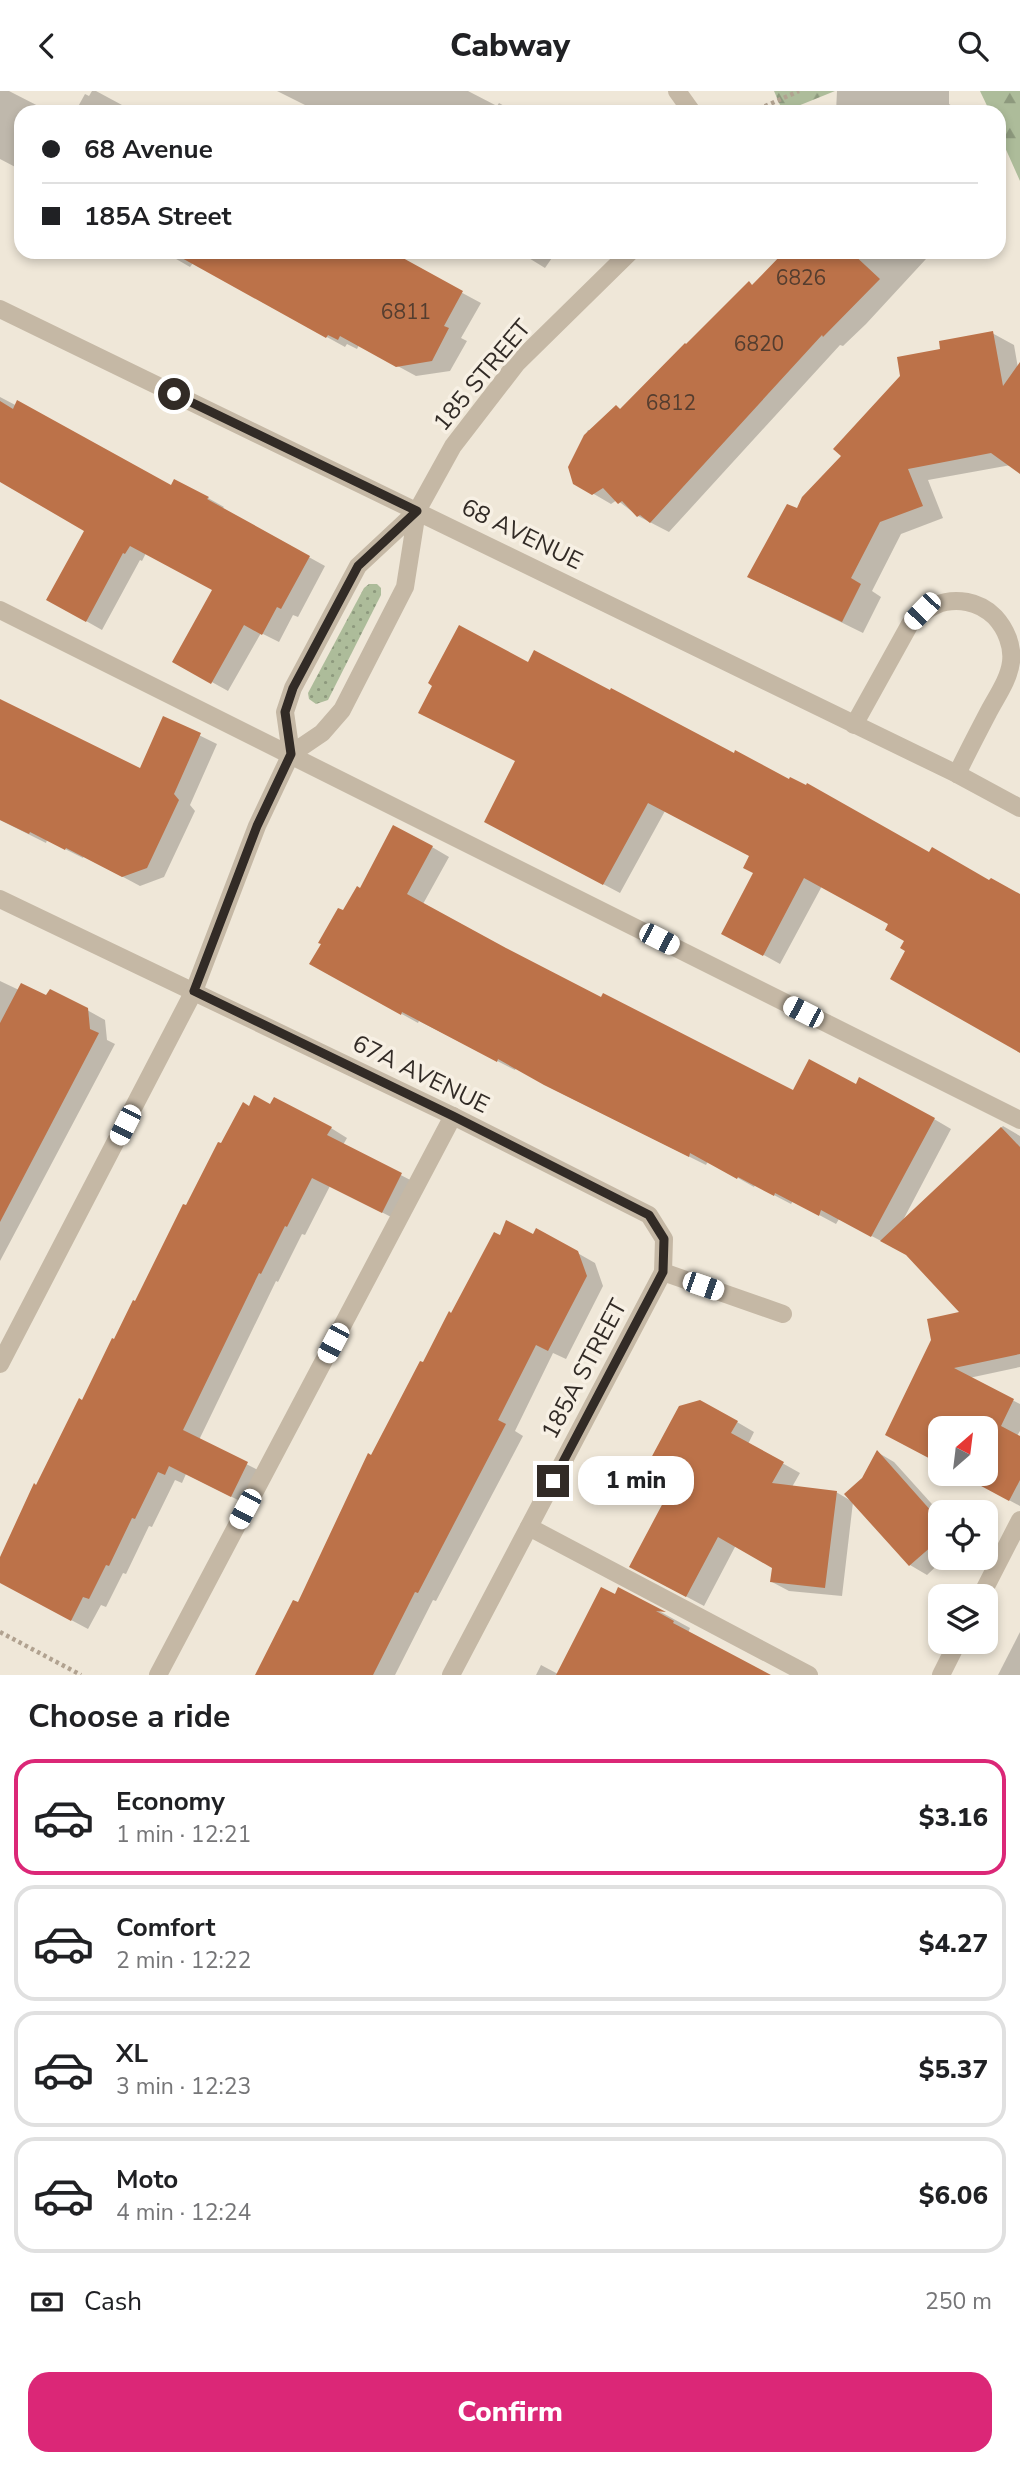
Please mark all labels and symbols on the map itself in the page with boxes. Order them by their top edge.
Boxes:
house number: 6826 [776,264,826,292]
house number: 6811 [381,298,431,326]
street label: 185 STREET [426,312,538,438]
house number: 6820 [734,330,784,358]
route start [158,378,190,410]
house number: 6812 [646,389,696,417]
street label: 68 AVENUE [456,491,588,577]
car [900,589,945,633]
car [636,920,683,958]
car [780,993,827,1031]
street label: 67A AVENUE [347,1027,495,1121]
car [107,1102,144,1148]
car [680,1269,727,1303]
street label: 185A STREET [534,1293,635,1444]
car [314,1320,353,1366]
north arrow [928,1416,998,1486]
callout: 1 min [578,1457,693,1505]
route end [537,1465,569,1497]
car [226,1486,265,1532]

